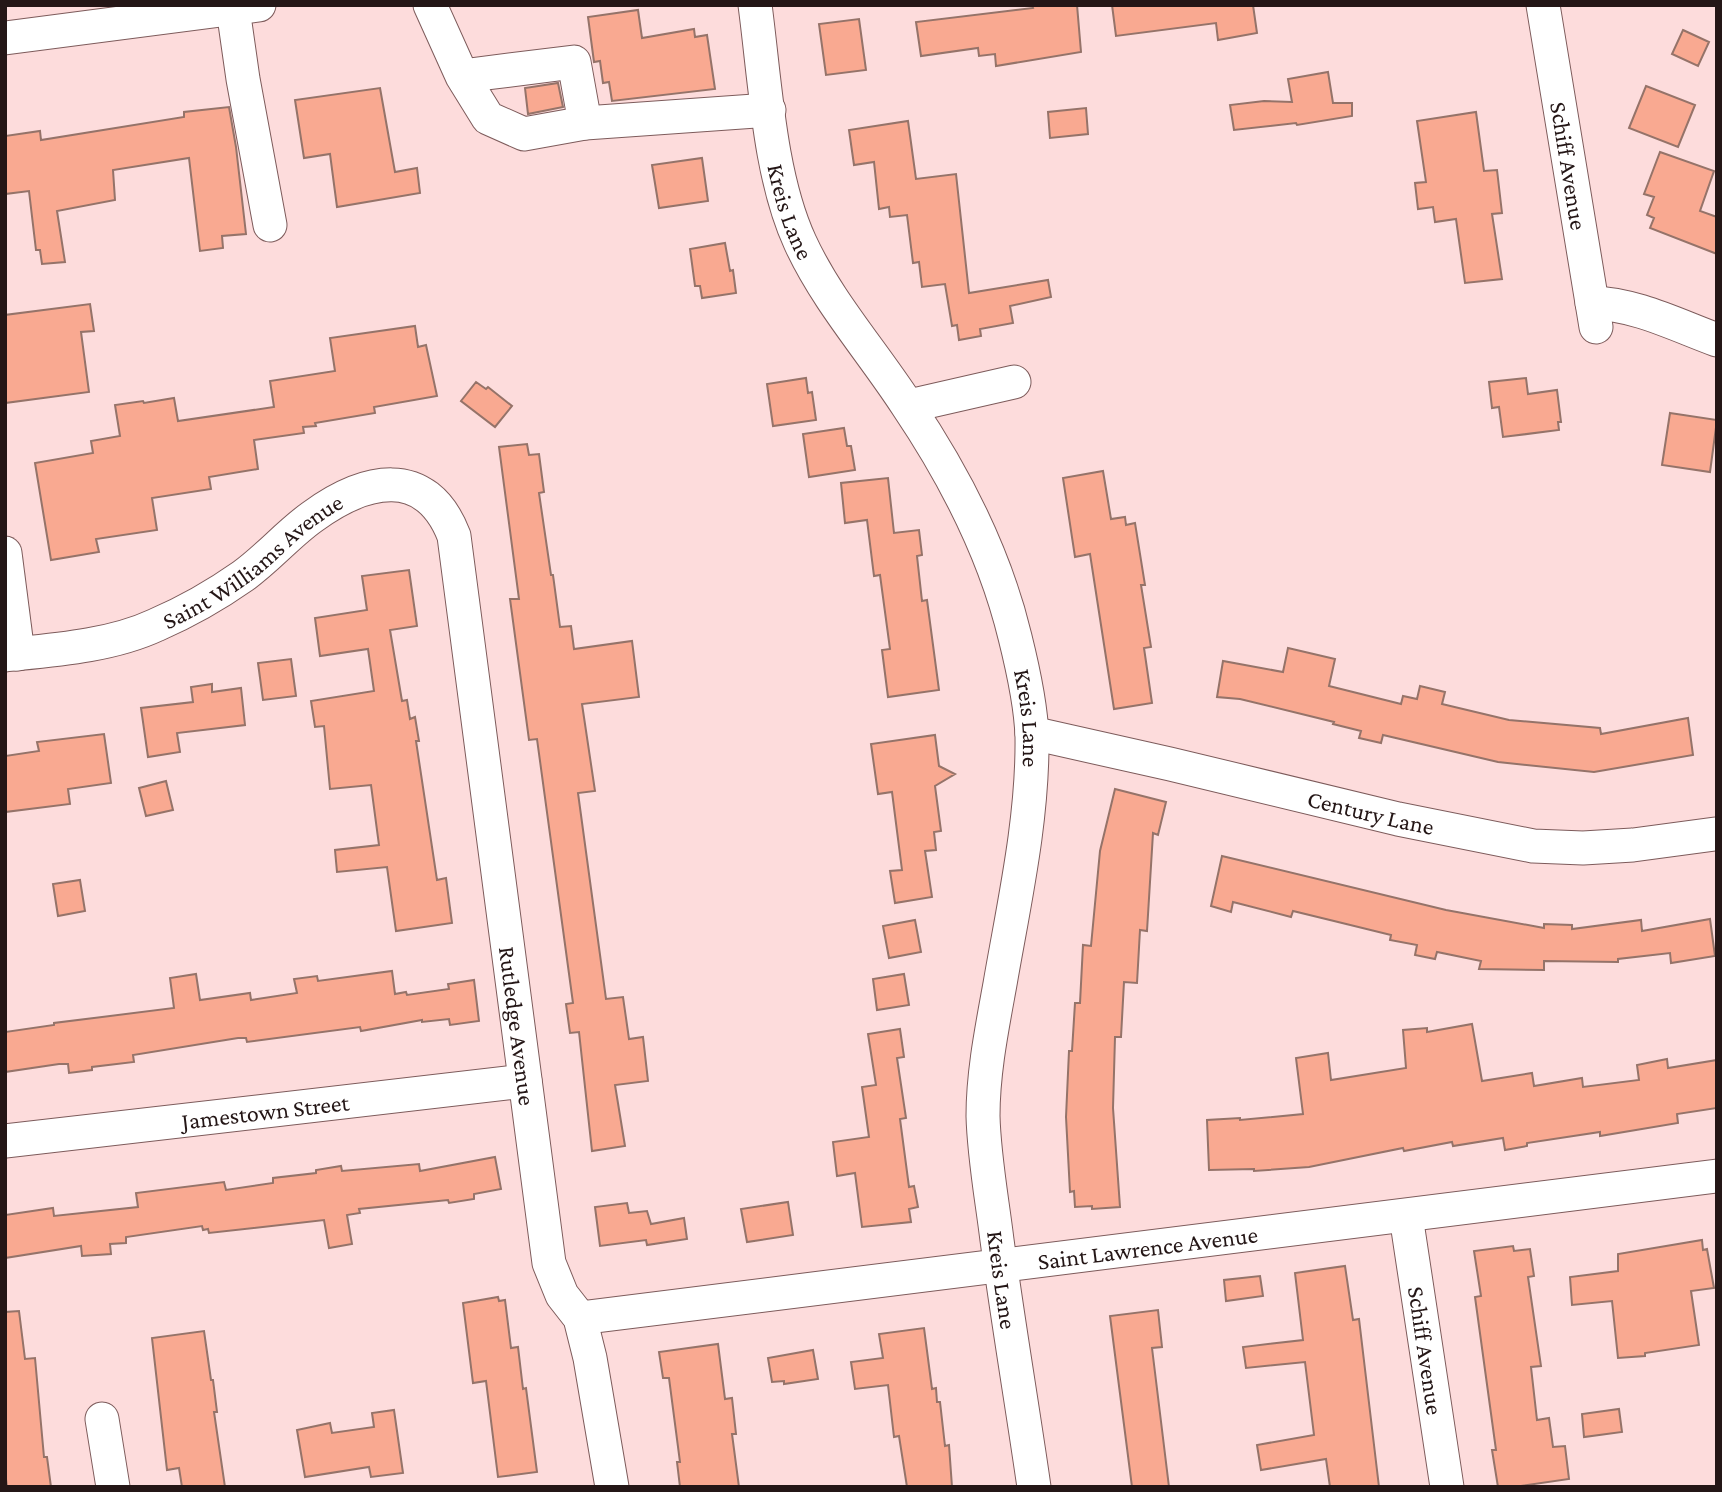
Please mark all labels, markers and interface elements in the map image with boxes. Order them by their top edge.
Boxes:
street label: Schiff Avenue [1546,100,1593,232]
street label: Kreis Lane [763,161,820,264]
street label: Saint Williams Avenue [158,487,347,634]
street label: Kreis Lane [1009,666,1046,768]
street label: Century Lane [1305,784,1436,839]
street label: Rutledge Avenue [494,945,542,1107]
street label: Jamestown Street [178,1088,352,1134]
street label: Saint Lawrence Avenue [1036,1220,1259,1274]
street label: Kreis Lane [982,1229,1023,1331]
street label: Schiff Avenue [1403,1284,1449,1417]

